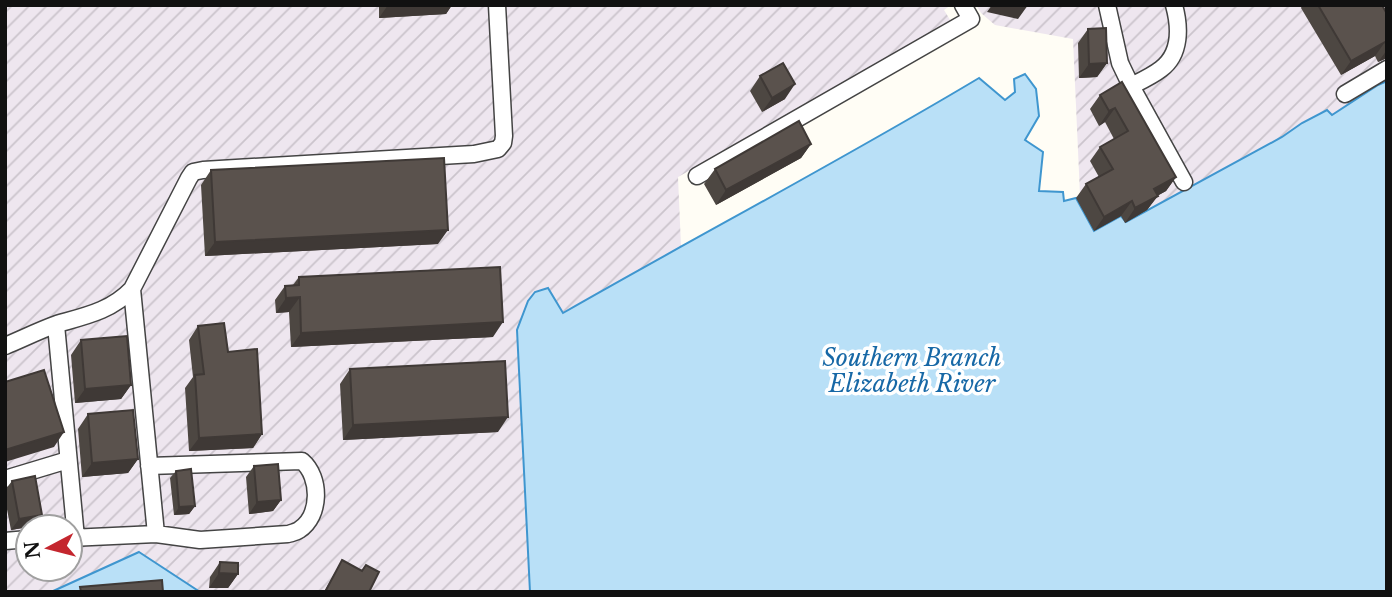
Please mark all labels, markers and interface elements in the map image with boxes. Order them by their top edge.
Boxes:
water label: Southern Branch Elizabeth River [822,344,1002,398]
north arrow [14,513,84,583]
text: N [20,540,45,560]

